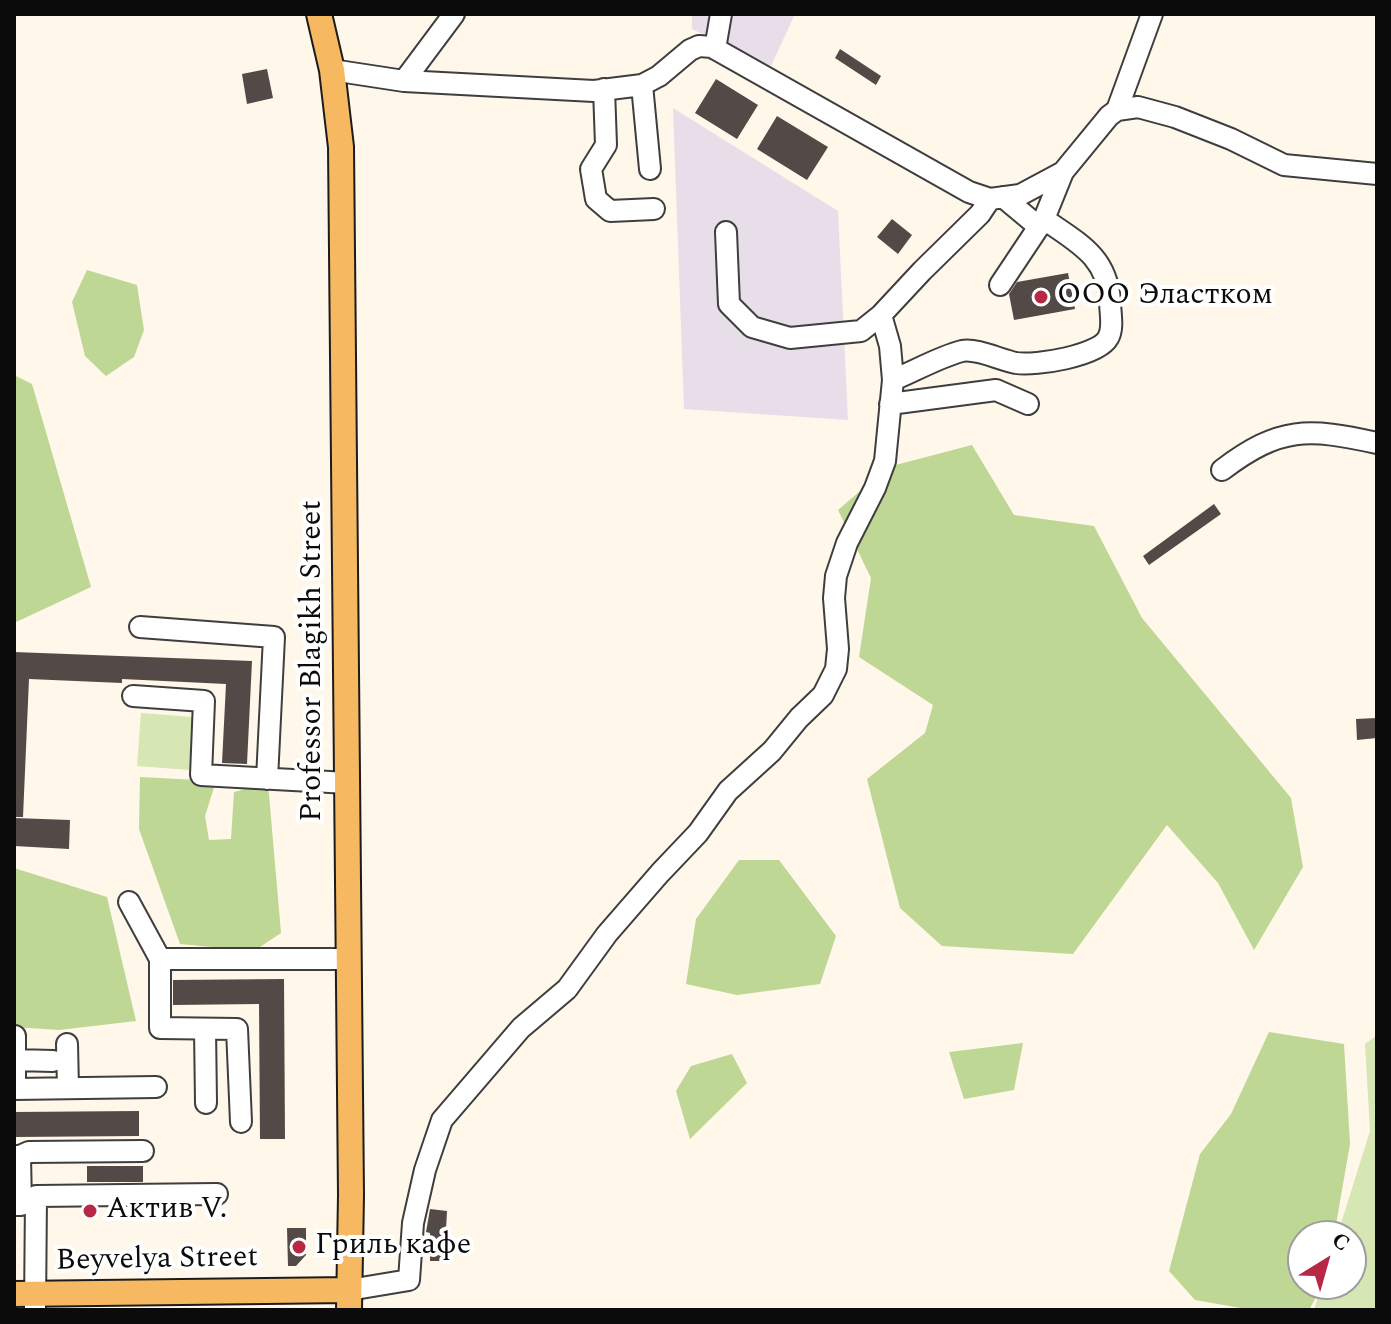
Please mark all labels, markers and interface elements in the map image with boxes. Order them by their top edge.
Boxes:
place label: ООО Эластком [1057,279,1273,315]
marker: ООО Эластком [1032,288,1050,306]
street label: Professor Blagikh Street [296,500,332,822]
place label: Актив V. [106,1193,227,1229]
marker: Актив V. [81,1202,99,1220]
north arrow [1287,1220,1367,1300]
text: С [1324,1224,1357,1260]
place label: Гриль кафе [315,1229,471,1265]
marker: Гриль кафе [290,1238,308,1256]
street label: Beyvelya Street [56,1241,258,1281]

